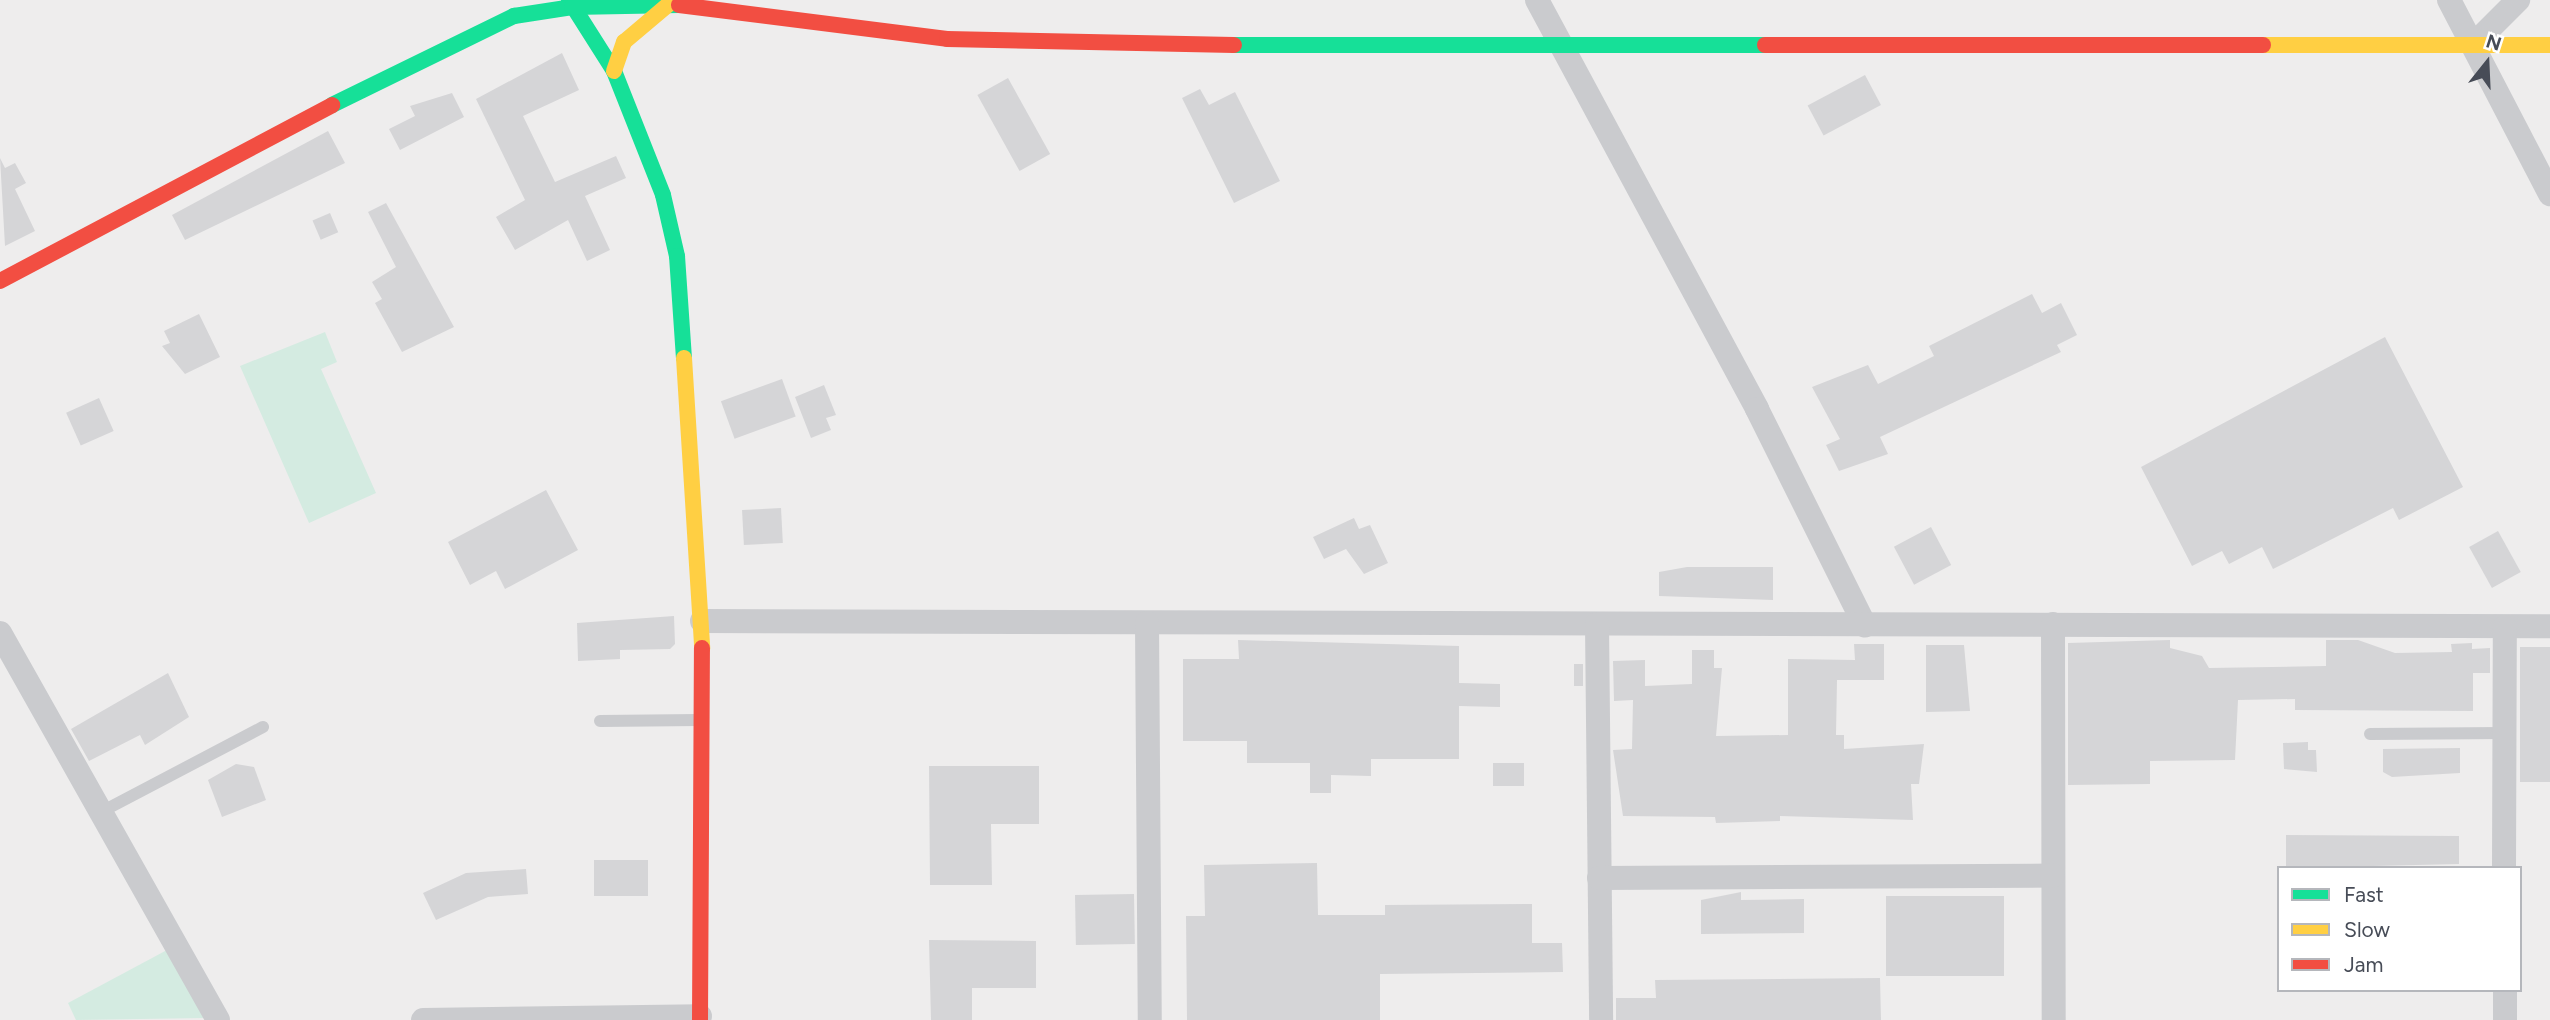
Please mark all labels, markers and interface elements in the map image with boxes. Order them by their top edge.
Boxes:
north arrow [2452,28,2522,98]
text: N [2483,29,2504,56]
legend [2277,866,2522,992]
text: Fast [2344,882,2384,907]
text: Slow [2344,917,2390,942]
text: Jam [2344,952,2383,977]

